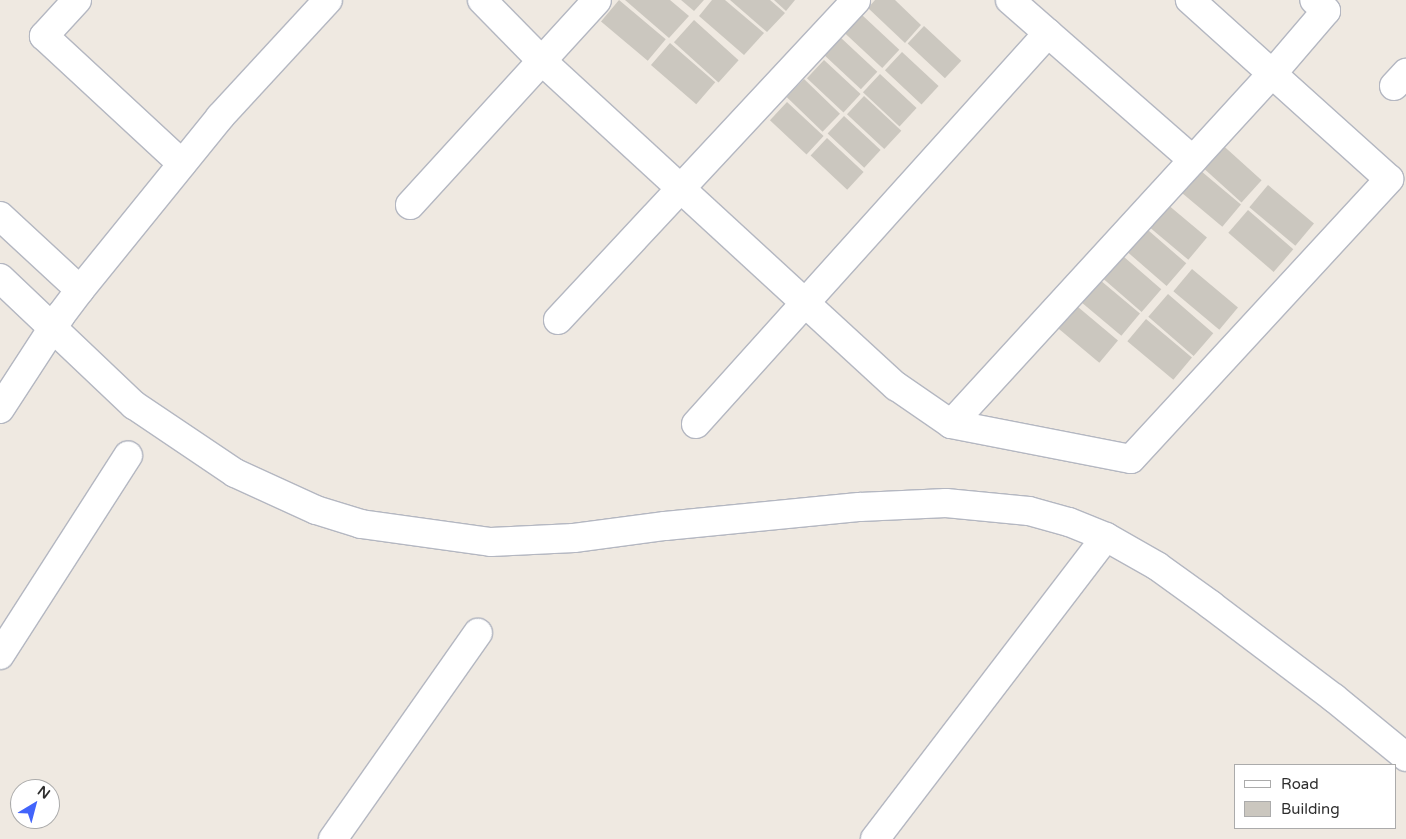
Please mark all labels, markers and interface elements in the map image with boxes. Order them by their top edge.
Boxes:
legend [1234,764,1396,829]
text: Road [1281,775,1319,793]
north arrow [10,779,60,829]
text: N [34,782,53,803]
text: Building [1281,800,1340,818]

